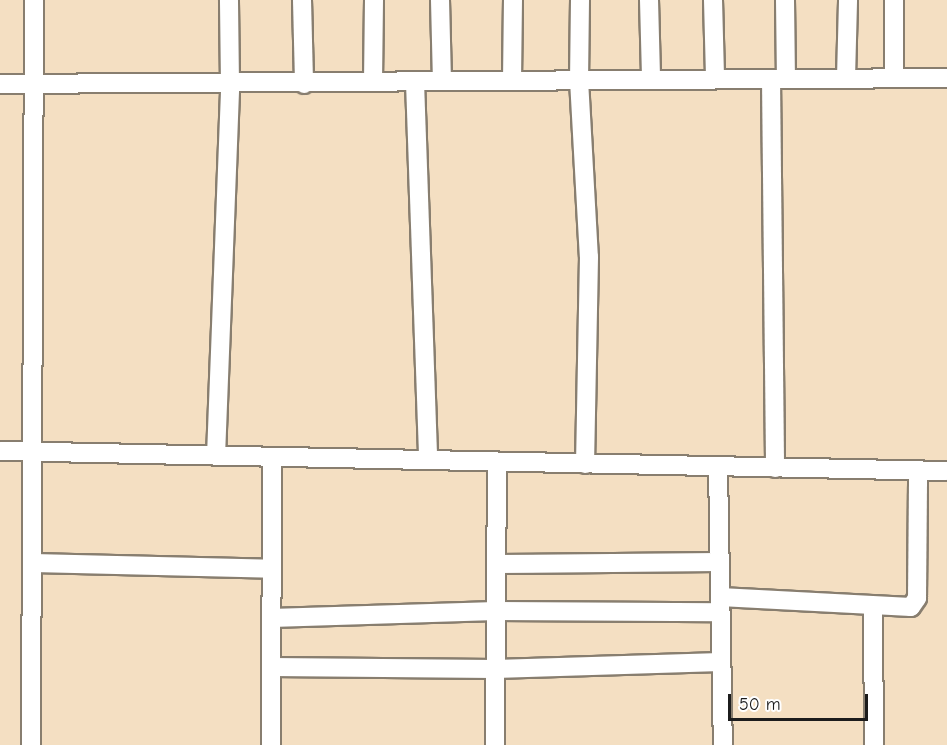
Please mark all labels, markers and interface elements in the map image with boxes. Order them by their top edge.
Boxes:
scale bar [731,682,870,720]
text: 50 m [739,694,781,715]

